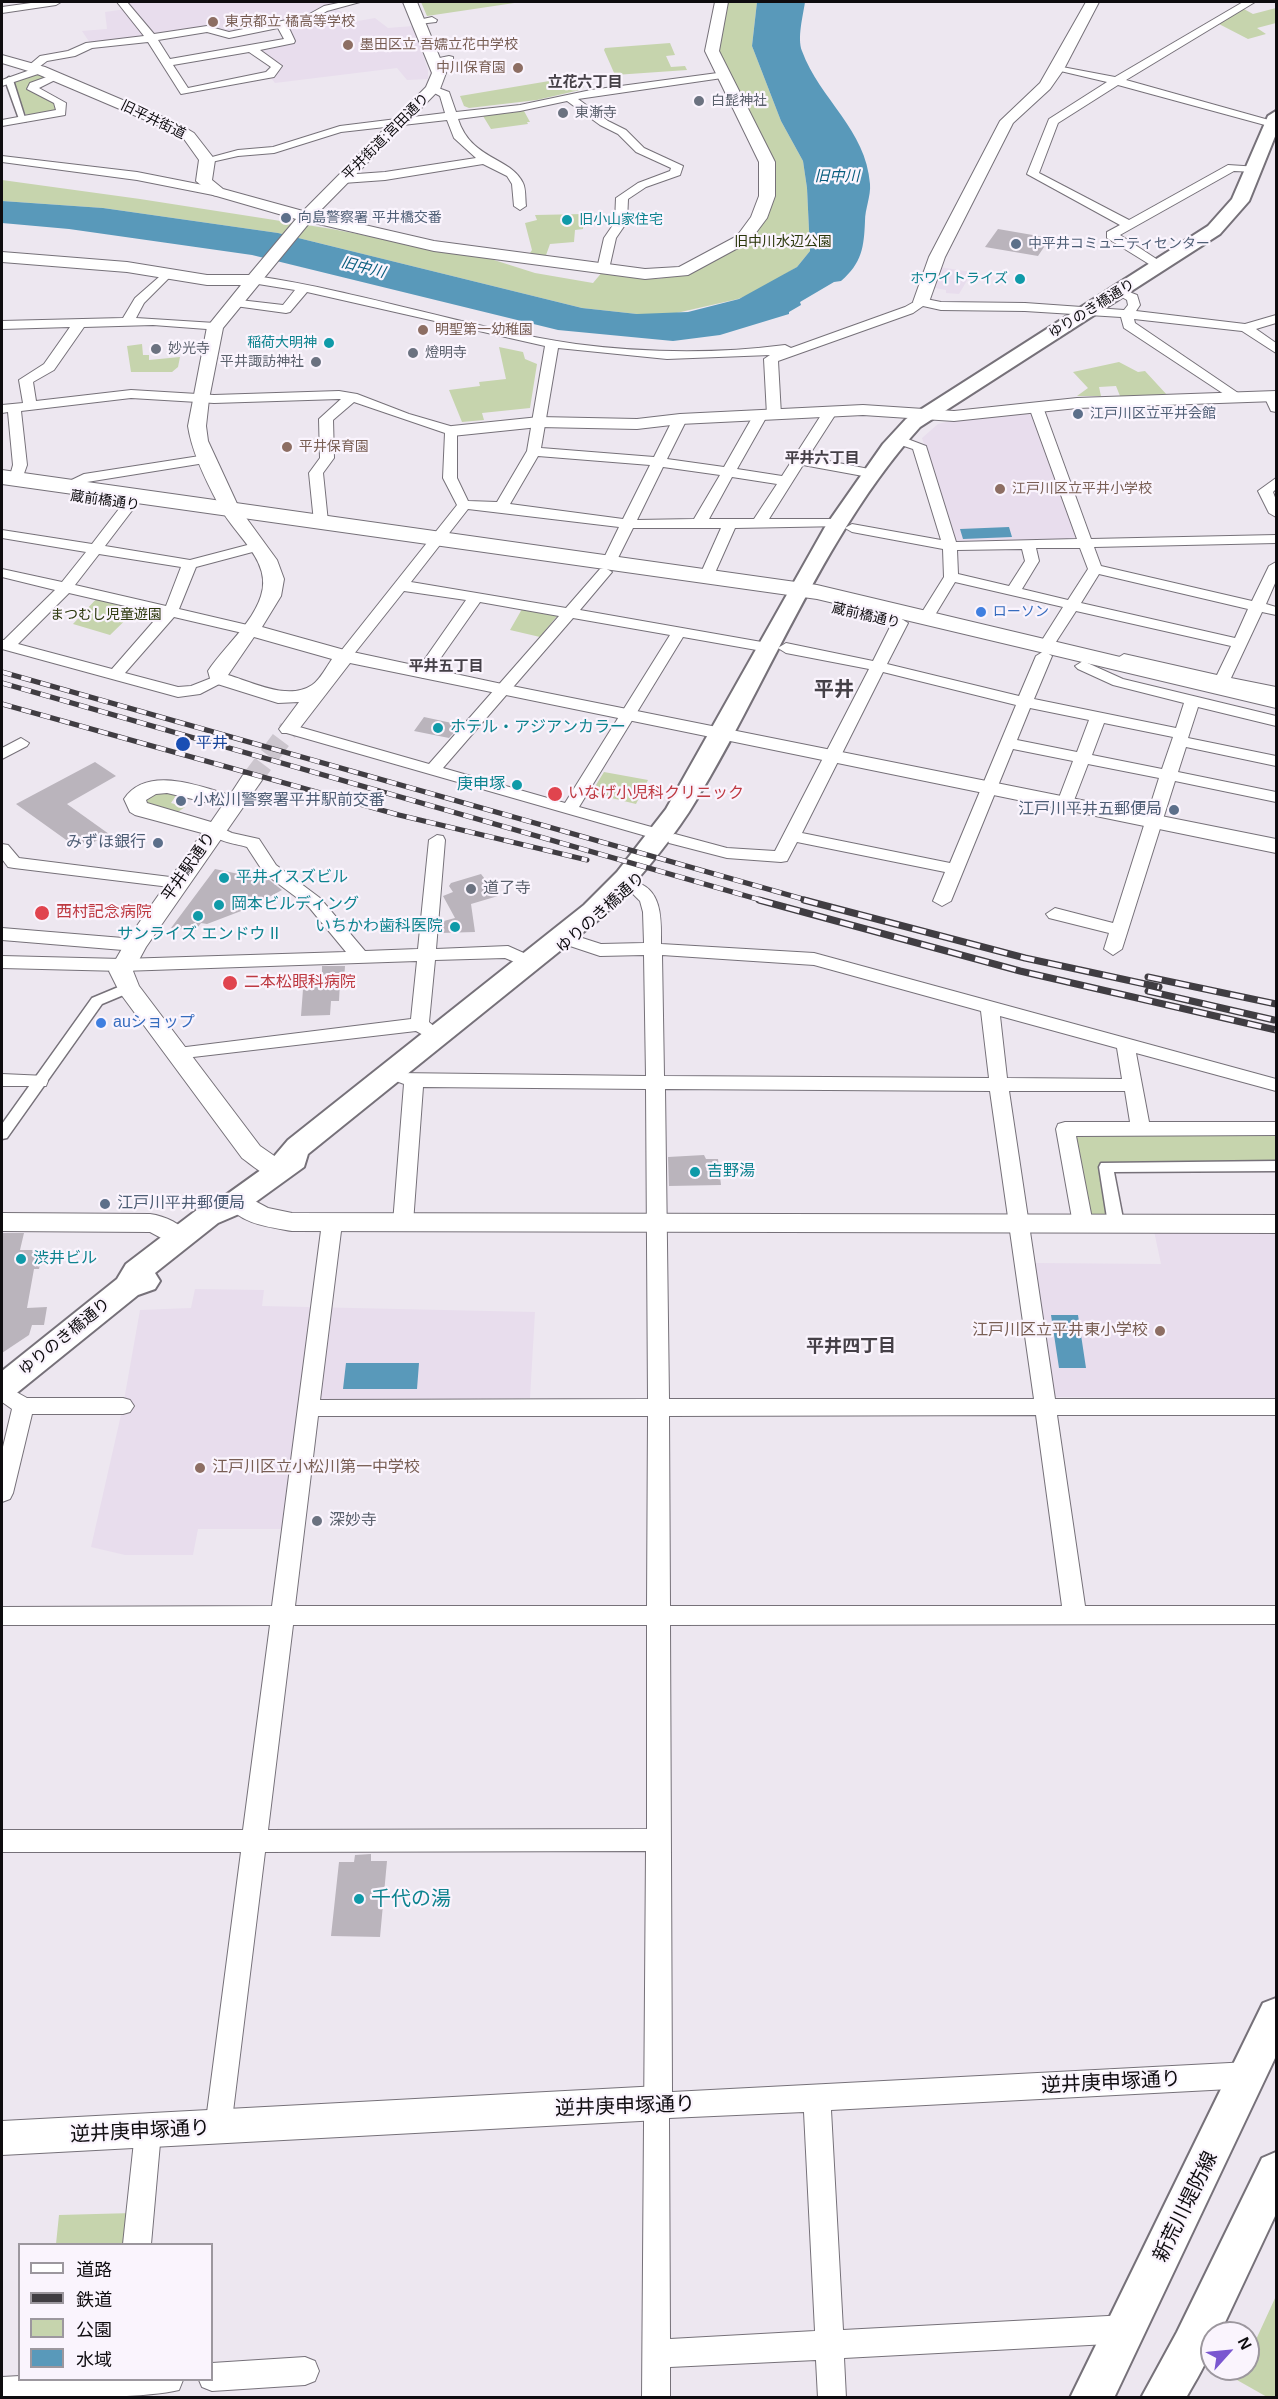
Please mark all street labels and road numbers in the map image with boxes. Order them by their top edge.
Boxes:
street label: 平井街道;宮田通り [339,90,433,184]
street label: 旧平井街道 [118,97,188,143]
street label: ゆりのき橋通り [1046,276,1138,342]
street label: 蔵前橋通り [69,488,141,514]
street label: 蔵前橋通り [830,600,902,632]
street label: 平井駅通り [158,829,220,905]
street label: ゆりのき橋通り [553,868,649,958]
street label: ゆりのき橋通り [15,1294,115,1380]
street label: 逆井庚申塚通り [1040,2067,1182,2099]
street label: 逆井庚申塚通り [555,2093,695,2121]
street label: 逆井庚申塚通り [69,2116,211,2148]
street label: 新荒川堤防線 [1149,2148,1223,2266]

